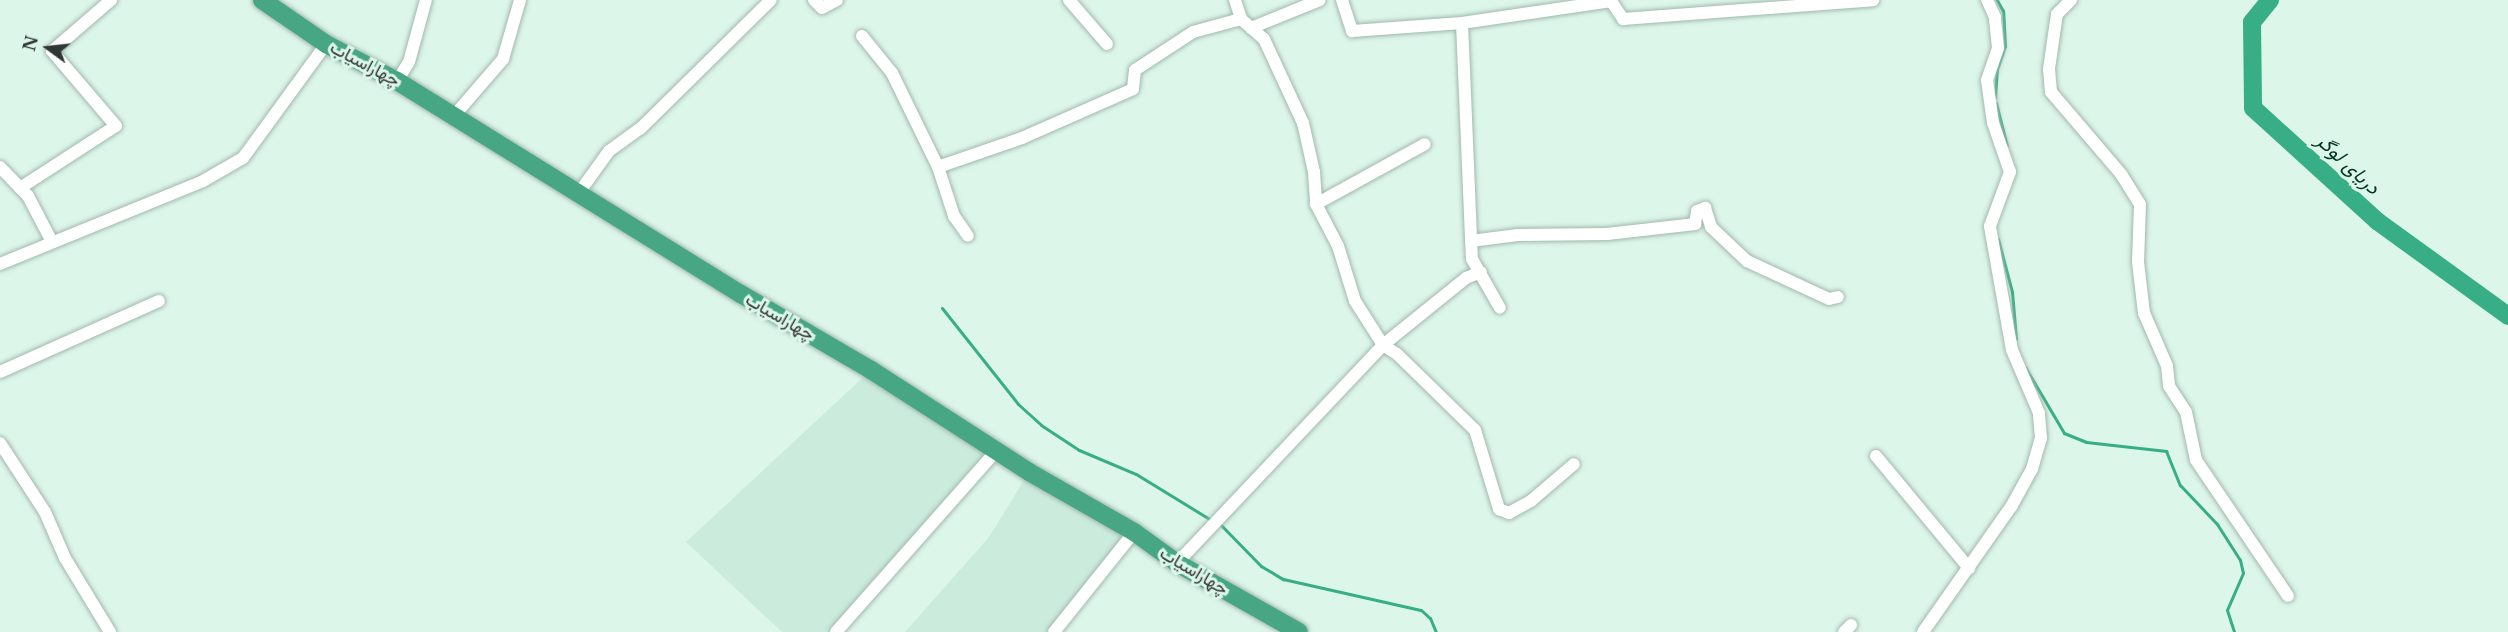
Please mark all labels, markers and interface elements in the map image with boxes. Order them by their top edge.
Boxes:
north arrow [18,18,78,78]
text: N [19,33,42,53]
street label: چهاراسیاب [326,37,404,91]
water label: دریای لوگر [2311,128,2385,200]
street label: چهاراسیاب [742,289,818,345]
street label: چهاراسیاب [1156,542,1232,600]

